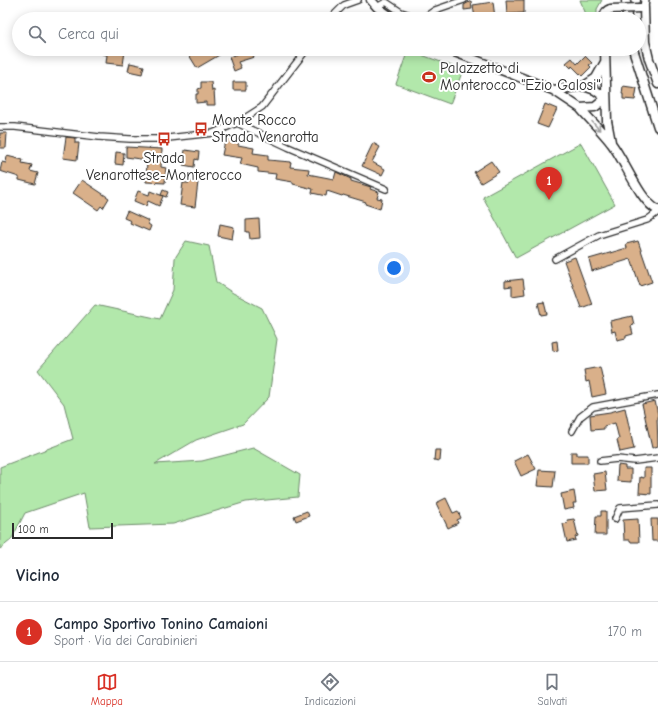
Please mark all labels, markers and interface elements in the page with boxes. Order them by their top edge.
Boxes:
search box [12,12,646,56]
icon: search [26,23,48,45]
text: Cerca qui [58,25,119,43]
place label: Palazzetto di Monterocco "Ezio Galosi" [440,59,601,94]
sports icon: Palazzetto di Monterocco "Ezio Galosi" [421,69,437,85]
place label: Monte Rocco Strada Venarotta [212,111,319,146]
bus stop icon: Monte Rocco Strada Venarotta [193,121,209,137]
one-way arrow [591,121,601,131]
bus stop icon: Strada Venarottese-Monterocco [156,131,172,147]
place label: Strada Venarottese-Monterocco [86,149,242,184]
pin: 1 [536,167,562,200]
your location [384,258,404,278]
scale bar [12,521,113,540]
text: 100 m [18,523,49,536]
text: Vicino [16,566,59,585]
text: Campo Sportivo Tonino Camaioni [54,615,268,633]
text: 1 [26,624,32,639]
text: 170 m [608,624,642,639]
text: Sport · Via dei Carabinieri [54,633,197,648]
tab: Mappa [91,671,123,708]
tab: Indicazioni [305,671,356,708]
tab: Salvati [537,671,567,708]

